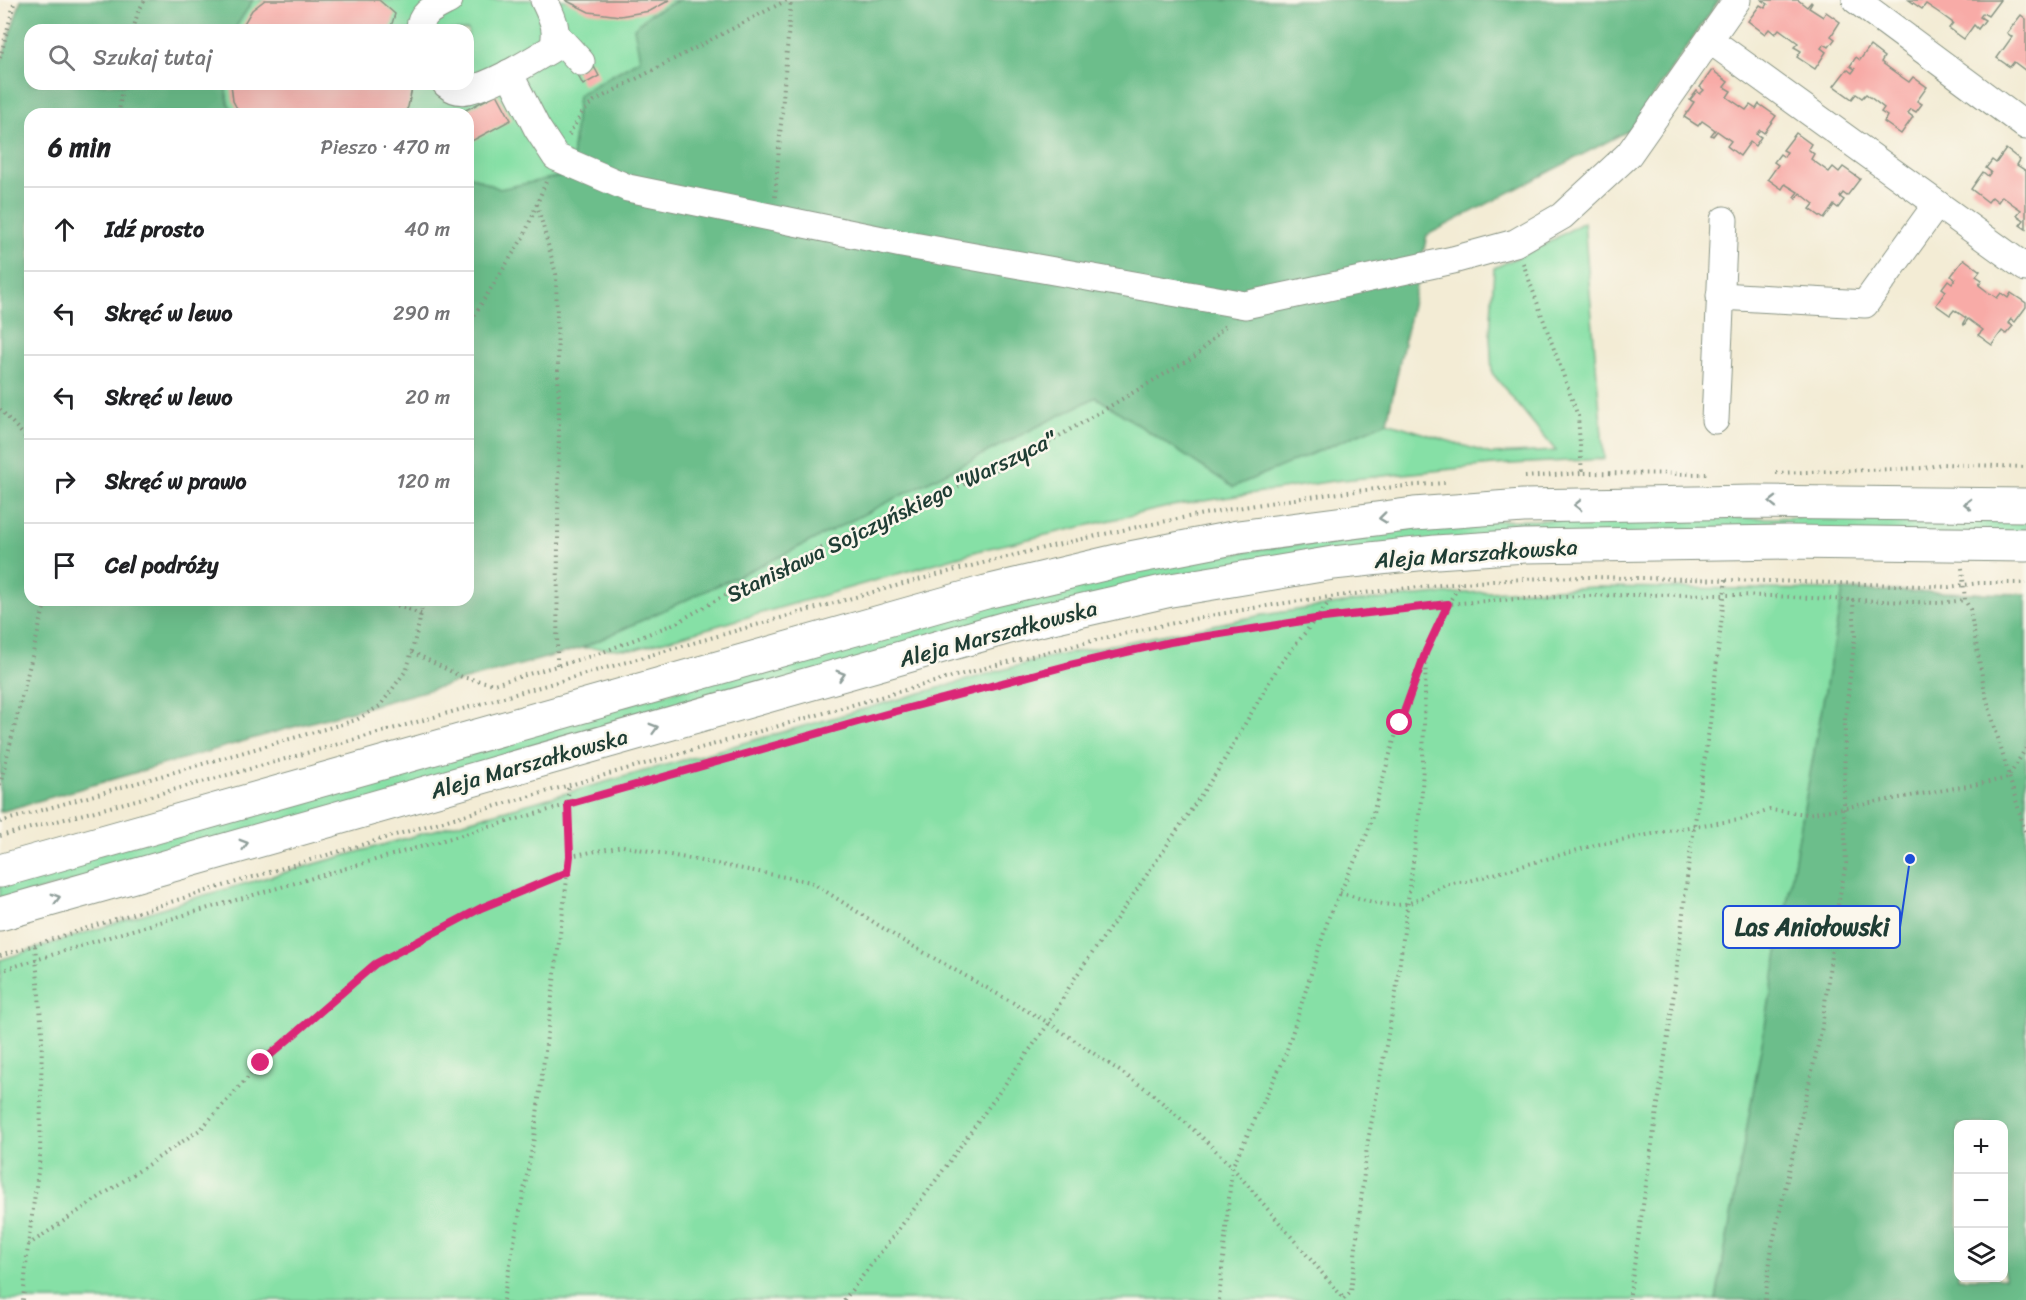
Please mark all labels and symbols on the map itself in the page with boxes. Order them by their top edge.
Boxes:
street label: Stanisława Sojczyńskiego "Warszyca" [719,418,1065,614]
one-way arrow [1768,496,1777,508]
one-way arrow [1573,498,1582,511]
one-way arrow [1963,498,1972,511]
one-way arrow [1379,511,1388,524]
street label: Aleja Marszałkowska [1372,527,1579,580]
street label: Aleja Marszałkowska [894,588,1102,679]
one-way arrow [835,670,846,682]
route start [1386,709,1412,735]
street label: Aleja Marszałkowska [425,717,632,811]
one-way arrow [648,723,658,735]
one-way arrow [238,839,249,851]
one-way arrow [50,893,61,905]
callout: Las Aniołowski [1723,906,1900,948]
text: Las Aniołowski [1735,906,1891,948]
route end [247,1049,273,1075]

